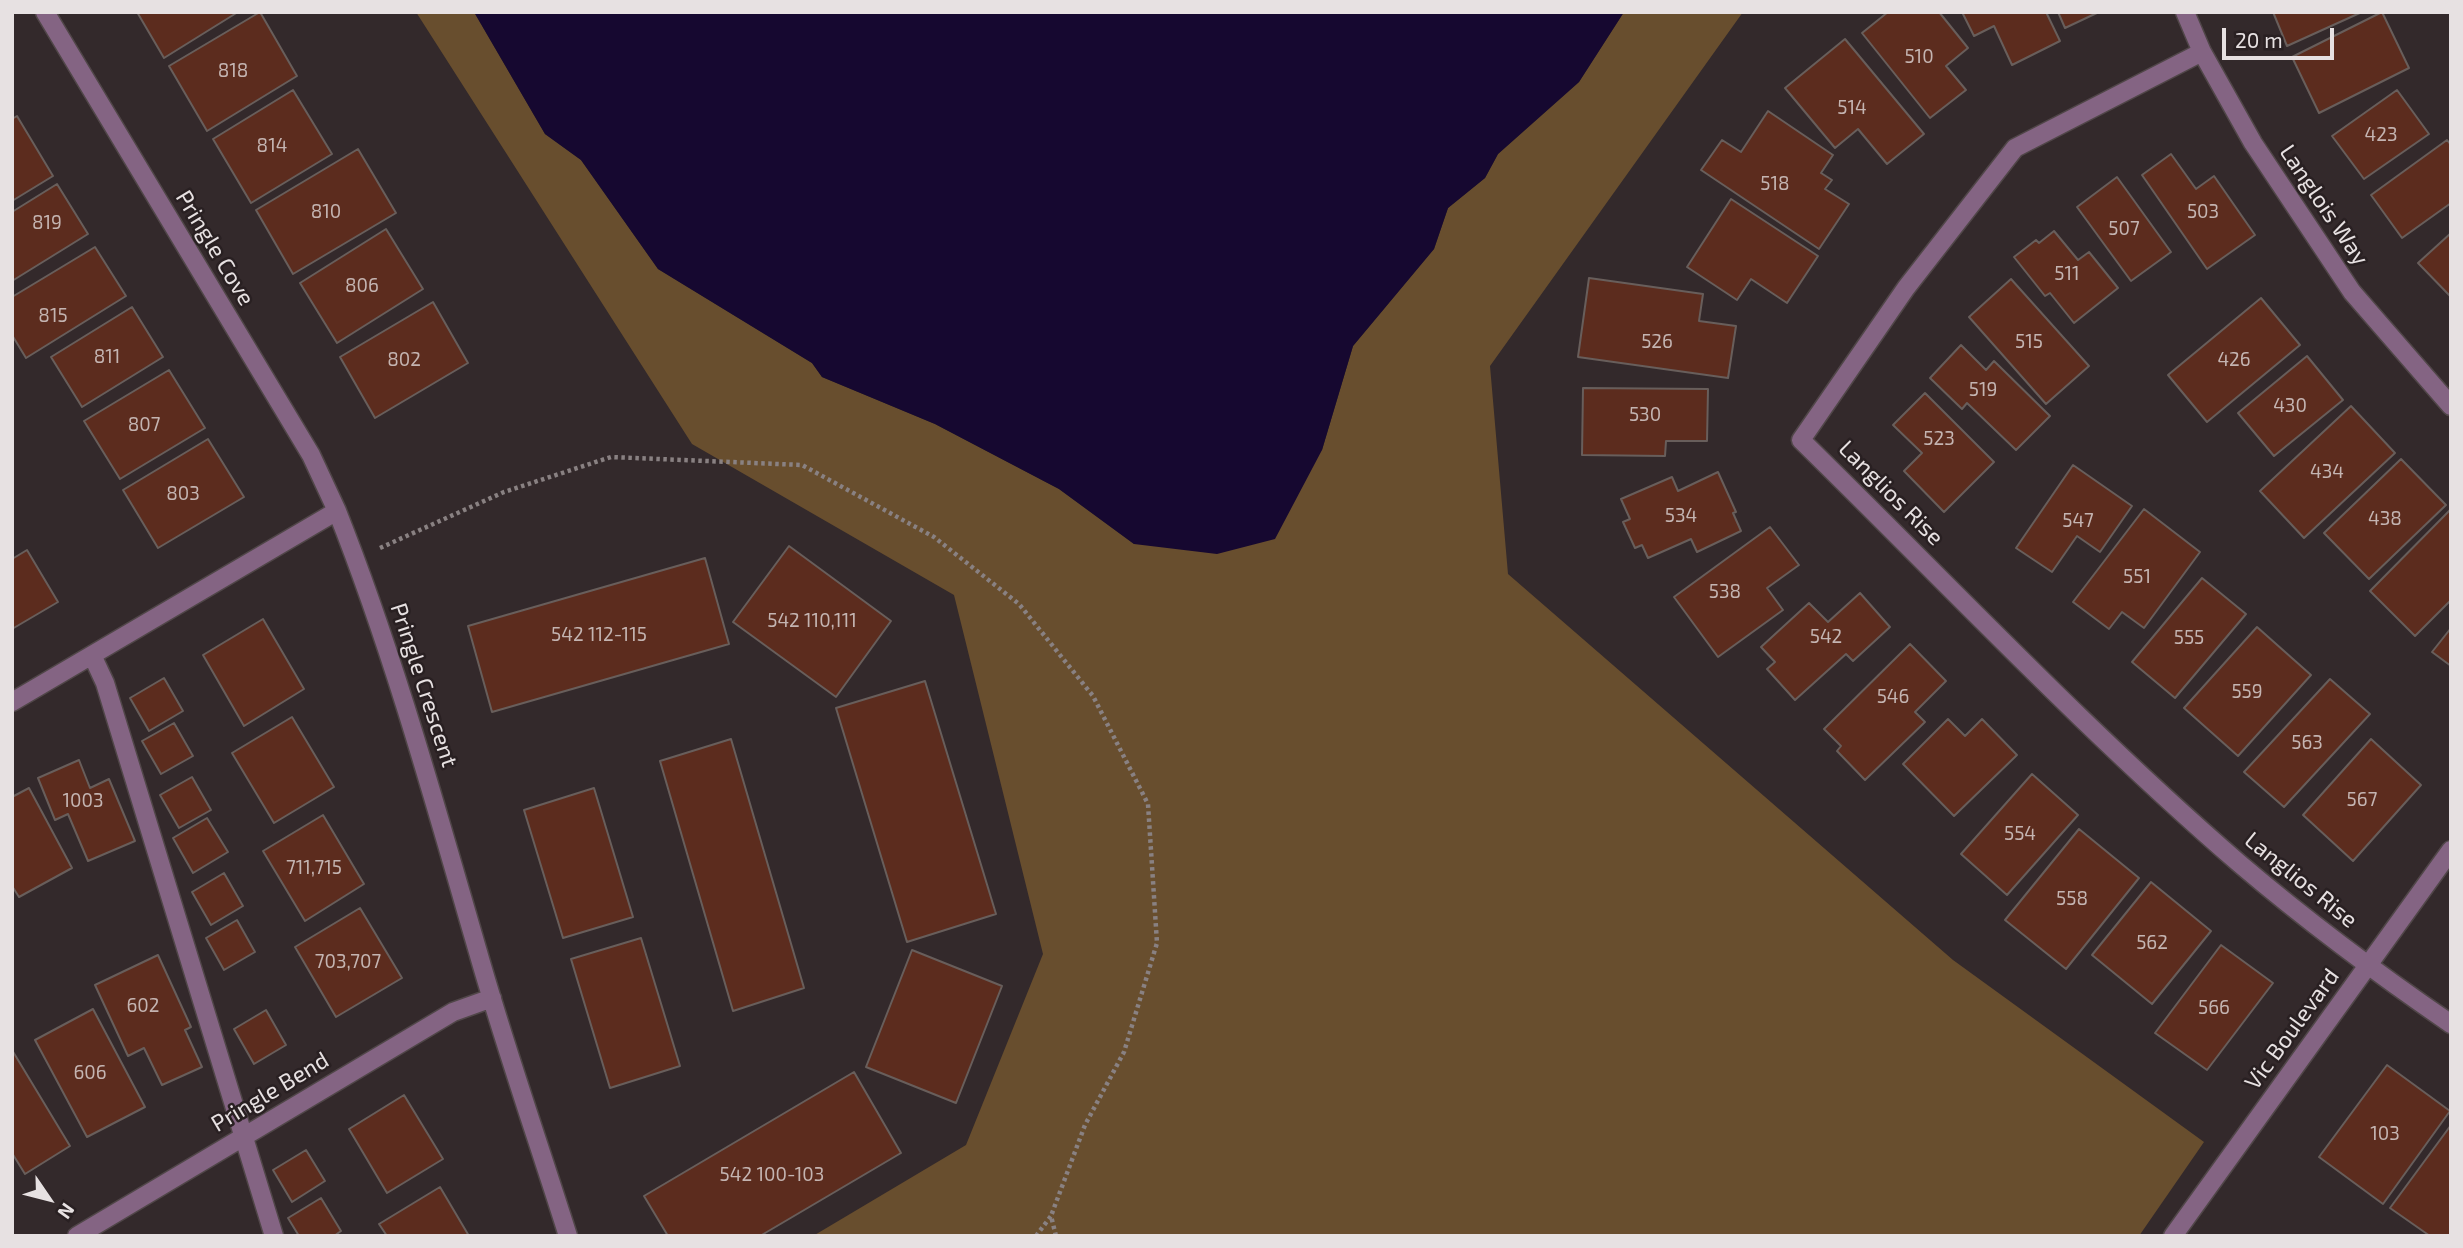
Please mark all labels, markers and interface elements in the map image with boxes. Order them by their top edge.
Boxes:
scale bar [2225,14,2337,58]
text: 20 m [2235,27,2283,52]
house number: 510 [1904,46,1934,68]
house number: 818 [218,60,248,82]
house number: 514 [1837,97,1867,119]
house number: 423 [2365,124,2397,146]
house number: 814 [257,135,287,157]
street label: Langlois Way [2274,140,2374,270]
house number: 518 [1760,173,1790,195]
street label: Pringle Cove [170,185,260,311]
house number: 810 [311,201,341,223]
house number: 503 [2187,201,2219,223]
house number: 819 [32,212,62,234]
house number: 507 [2108,218,2140,240]
house number: 511 [2054,263,2080,285]
house number: 806 [345,275,379,297]
house number: 815 [38,305,68,327]
house number: 526 [1641,331,1673,353]
house number: 515 [2015,331,2043,353]
house number: 811 [94,346,120,368]
house number: 802 [387,349,421,371]
house number: 426 [2217,349,2251,371]
house number: 519 [1969,379,1997,401]
house number: 430 [2273,395,2307,417]
house number: 530 [1629,404,1661,426]
house number: 807 [128,414,160,436]
house number: 523 [1923,428,1955,450]
street label: Langlios Rise [1833,435,1949,551]
house number: 434 [2310,461,2344,483]
house number: 803 [166,483,200,505]
house number: 534 [1665,505,1697,527]
house number: 438 [2368,508,2402,530]
house number: 547 [2062,510,2094,532]
house number: 551 [2123,566,2151,588]
house number: 538 [1709,581,1741,603]
street label: Pringle Crescent [385,600,463,770]
house number: 542 110,111 [767,610,857,632]
house number: 542 112-115 [551,624,647,646]
house number: 542 [1810,626,1842,648]
house number: 555 [2174,627,2204,649]
house number: 559 [2231,681,2263,703]
house number: 546 [1877,686,1909,708]
house number: 563 [2291,732,2323,754]
house number: 567 [2347,789,2377,811]
house number: 1003 [62,790,104,812]
house number: 554 [2004,823,2036,845]
street label: Langlios Rise [2239,826,2363,934]
house number: 711,715 [286,857,342,879]
house number: 558 [2056,888,2088,910]
house number: 562 [2136,932,2168,954]
house number: 703,707 [315,951,381,973]
street label: Vic Boulevard [2239,963,2345,1095]
house number: 602 [126,995,160,1017]
house number: 566 [2198,997,2230,1019]
street label: Pringle Bend [206,1046,334,1138]
house number: 606 [73,1062,107,1084]
house number: 103 [2370,1123,2400,1145]
north arrow [14,1164,84,1234]
house number: 542 100-103 [720,1164,824,1186]
text: N [53,1199,80,1224]

